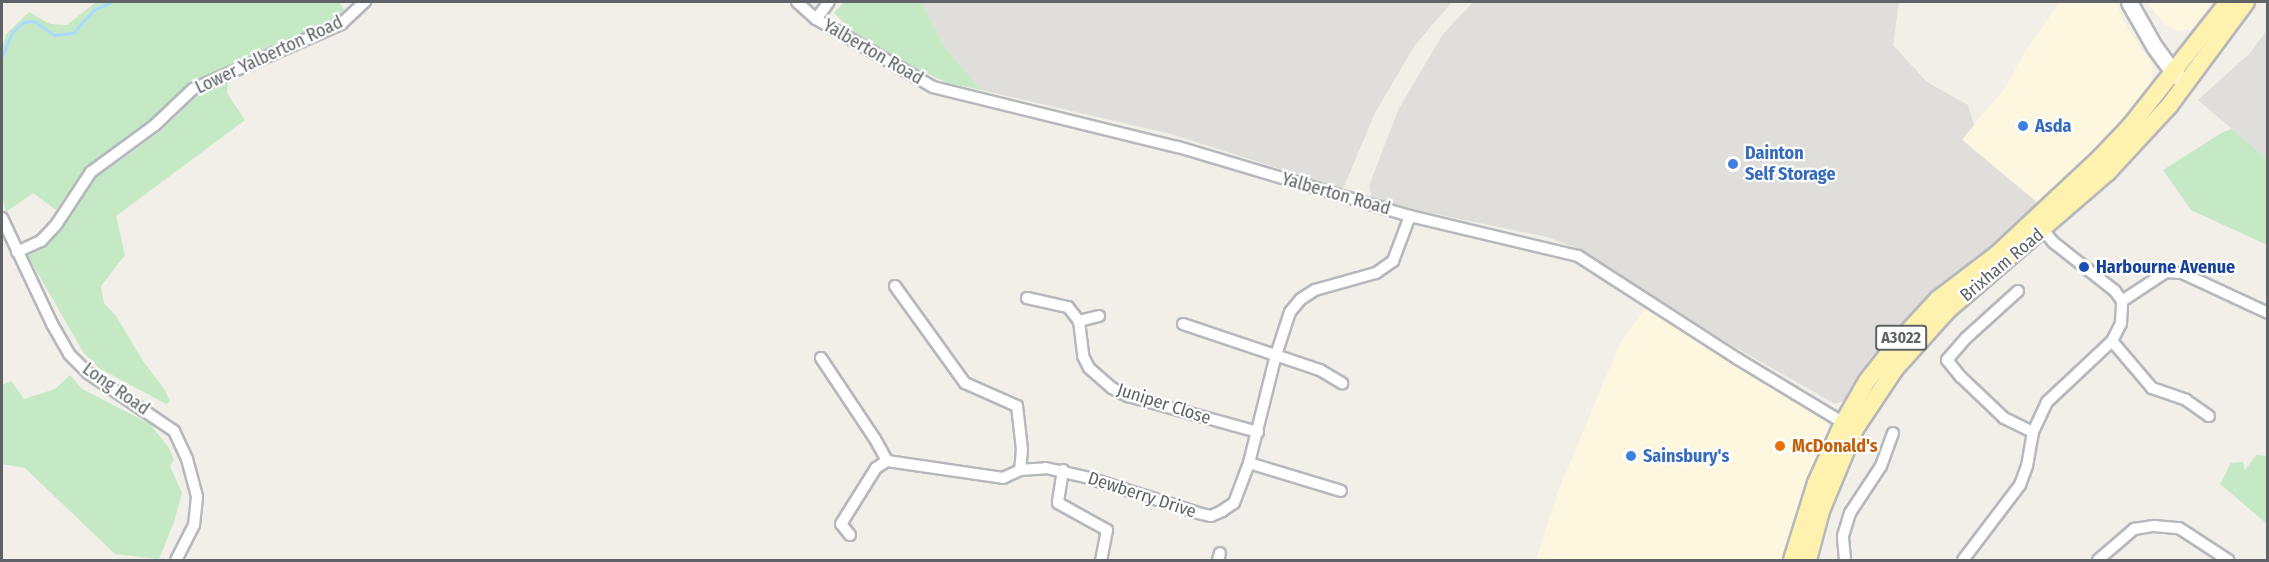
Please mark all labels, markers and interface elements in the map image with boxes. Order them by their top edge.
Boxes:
street label: Lower Yalberton Road [192,11,346,99]
street label: Yalberton Road [819,15,927,89]
place label: Asda [2035,115,2071,137]
marker: Asda [2016,119,2030,133]
place label: Dainton Self Storage [1745,143,1836,186]
marker: Dainton Self Storage [1726,157,1740,171]
street label: Yalberton Road [1279,168,1393,220]
street label: Brixham Road [1956,224,2048,306]
place label: Harbourne Avenue [2096,256,2235,278]
marker: Harbourne Avenue [2077,260,2091,274]
road number: A3022 [1874,325,1928,351]
street label: Long Road [78,358,154,420]
street label: Juniper Close [1115,379,1213,429]
place label: McDonald's [1792,435,1878,457]
marker: McDonald's [1773,439,1787,453]
place label: Sainsbury's [1643,445,1729,467]
marker: Sainsbury's [1624,449,1638,463]
street label: Dewberry Drive [1085,467,1199,523]

